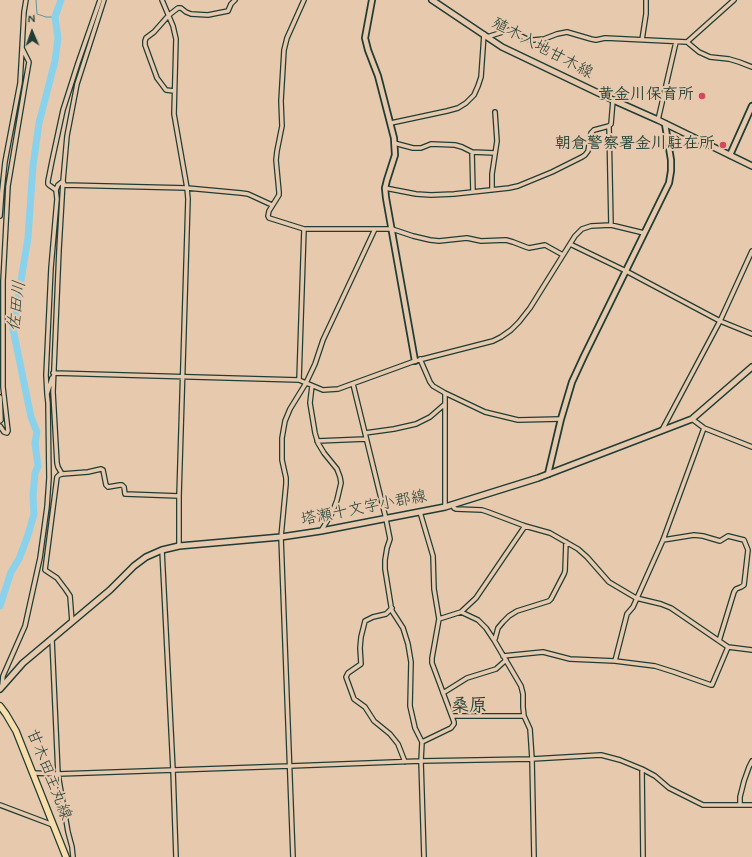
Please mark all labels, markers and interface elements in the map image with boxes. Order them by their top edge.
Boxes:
north arrow [12,12,52,52]
text: N [28,13,35,27]
street label: 殖木入地甘木線 [488,14,596,84]
place label: 黄金川保育所 [598,86,694,106]
marker: 黄金川保育所 [697,91,707,101]
place label: 朝倉警察署金川駐在所 [555,135,715,155]
marker: 朝倉警察署金川駐在所 [718,140,728,150]
water label: 佐田川 [5,279,31,333]
street label: 塔瀬十文字小郡線 [299,487,429,531]
district label: 桑原 [451,696,487,718]
street label: 甘木田主丸線 [21,727,75,823]

